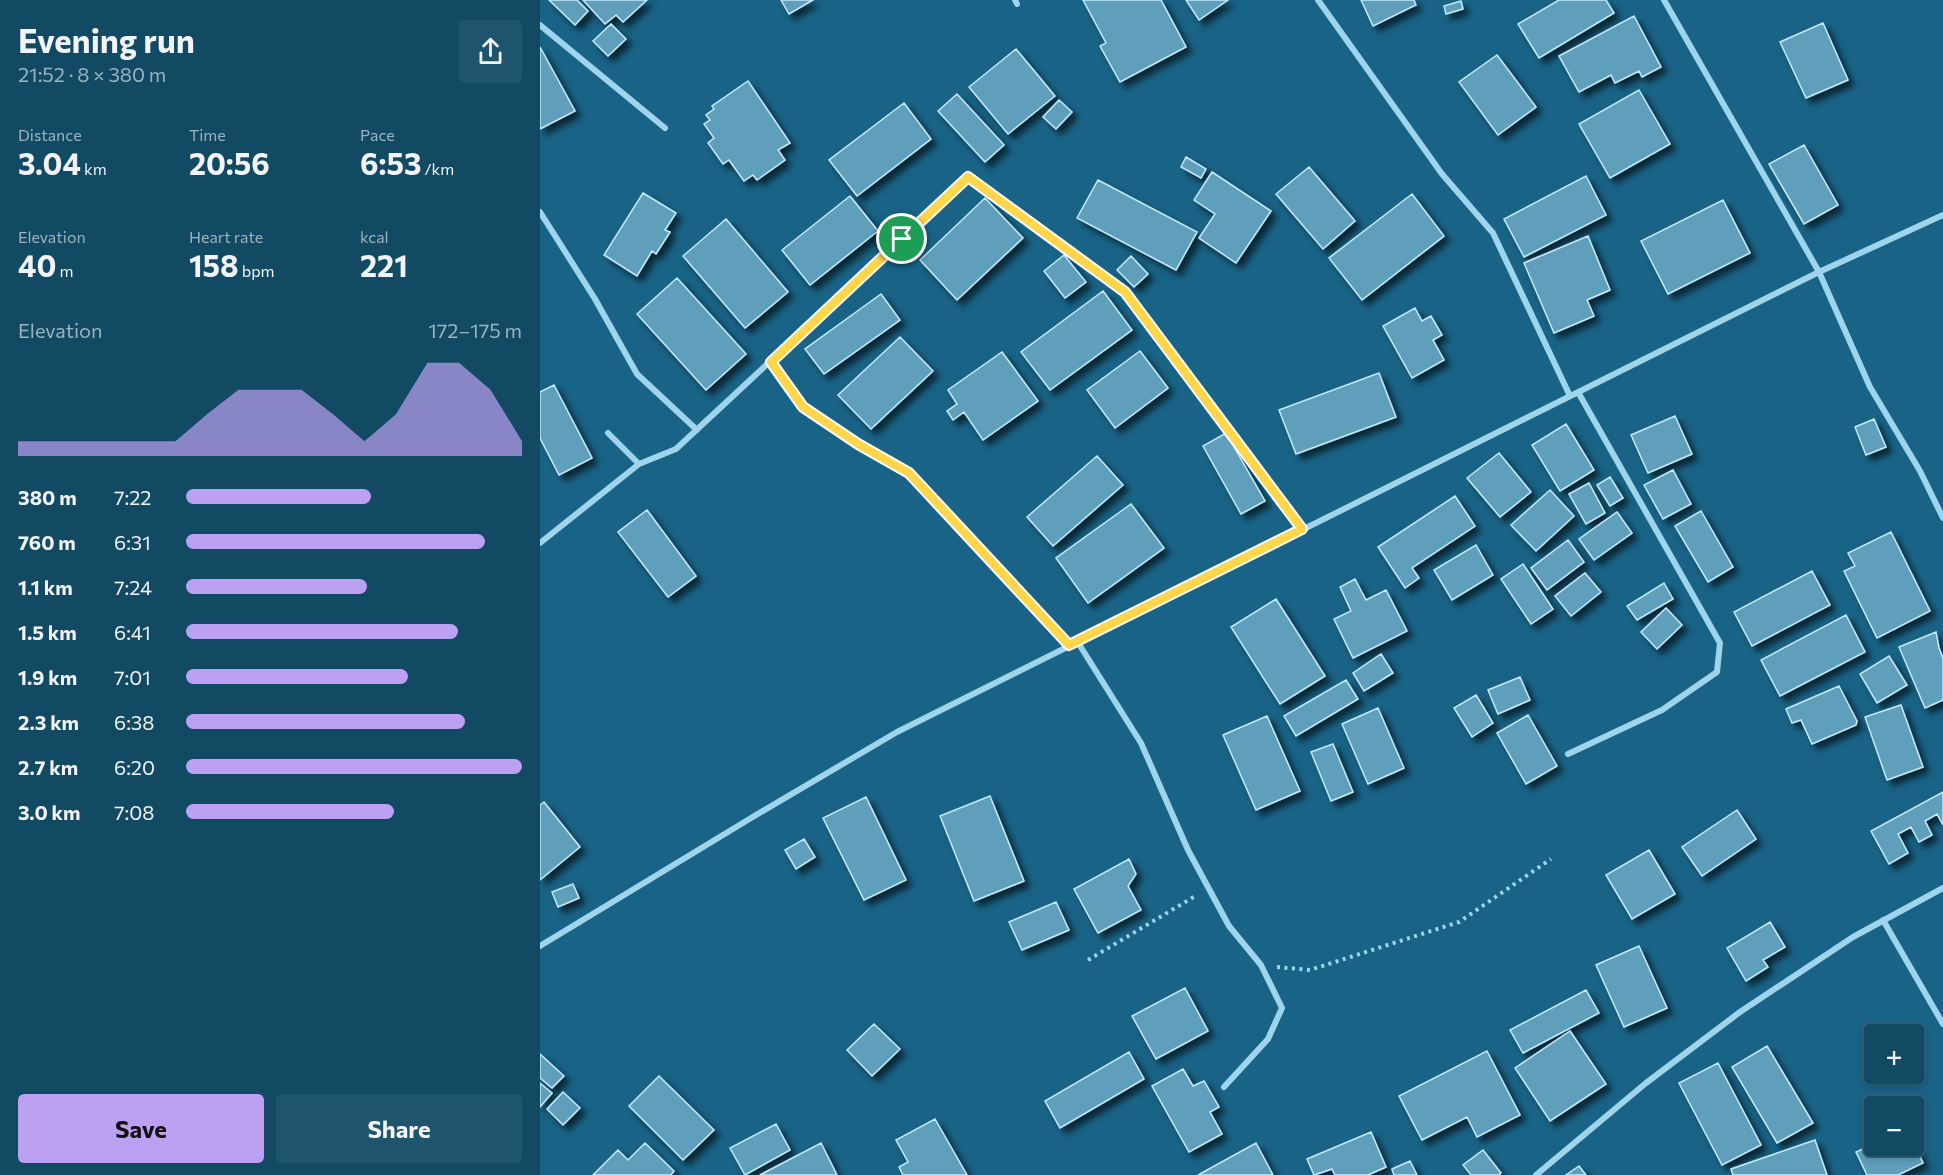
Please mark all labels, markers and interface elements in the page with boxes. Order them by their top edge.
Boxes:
text: Evening run [18,19,195,60]
button: share [459,20,522,83]
text: 21:52 · 8 × 380 m [18,62,166,86]
text: Distance [18,125,82,144]
text: Time [189,125,226,144]
text: Pace [360,125,395,144]
text: 3.04 [18,144,81,181]
text: 20:56 [189,144,270,181]
text: 6:53 [360,144,421,181]
text: km [81,159,107,178]
text: /km [421,159,454,178]
pin [876,213,927,264]
icon: arrive [885,222,918,255]
text: Elevation [18,227,86,246]
text: Heart rate [189,227,263,246]
text: kcal [360,227,389,246]
text: 40 [18,246,56,283]
text: 158 [189,246,239,283]
text: 221 [360,246,408,283]
text: m [56,261,73,280]
text: bpm [239,261,275,280]
text: Elevation [18,318,103,342]
text: 172–175 m [428,318,522,342]
text: 380 m [18,485,77,509]
text: 7:22 [114,485,151,509]
text: 760 m [18,530,76,554]
text: 6:31 [114,530,151,554]
text: 1.1 km [18,575,73,599]
text: 7:24 [114,575,152,599]
text: 1.5 km [18,620,77,644]
text: 6:41 [114,620,151,644]
text: 1.9 km [18,665,77,689]
text: 7:01 [114,665,151,689]
text: 2.3 km [18,710,79,734]
text: 6:38 [114,710,154,734]
text: 2.7 km [18,755,78,779]
text: 6:20 [114,755,155,779]
text: 3.0 km [18,800,80,824]
text: 7:08 [114,800,154,824]
map controls [1864,1024,1924,1156]
button: + [1864,1024,1924,1084]
button: Save [18,1094,264,1163]
button: Share [276,1094,522,1163]
button: − [1864,1096,1924,1156]

